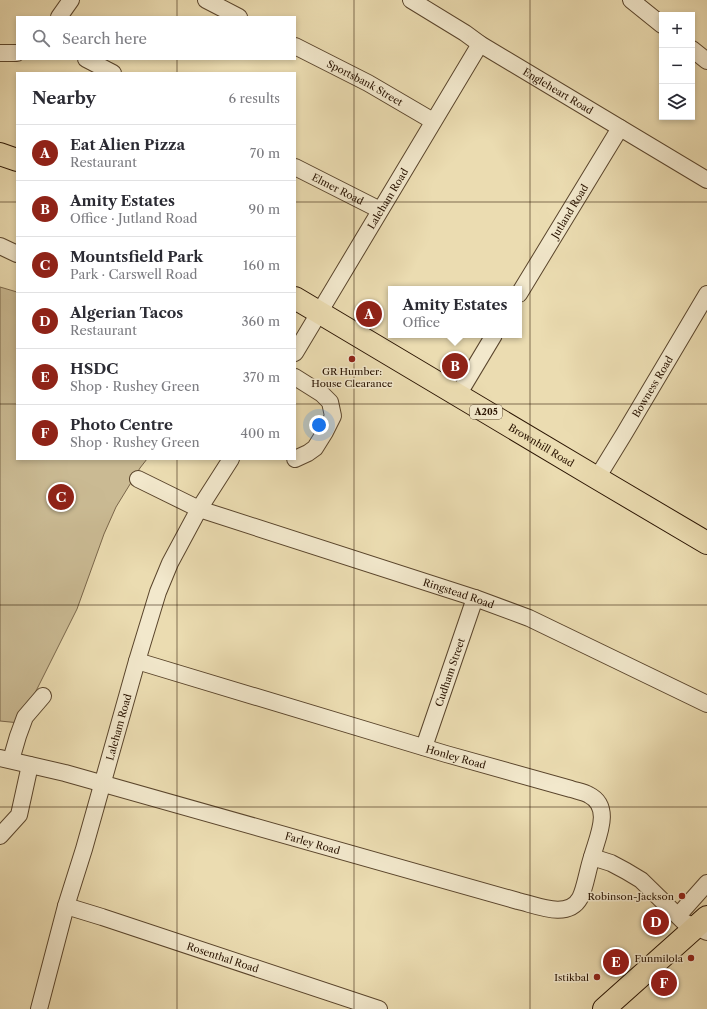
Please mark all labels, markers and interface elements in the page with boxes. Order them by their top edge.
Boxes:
map controls [659,12,695,120]
button: + [659,12,695,48]
search box [16,16,296,60]
icon: search [30,27,52,49]
text: Search here [62,29,147,48]
button: − [659,48,695,84]
street label: Sportsbank Street [325,57,406,109]
street label: Engleheart Road [521,65,595,117]
button: layers [659,84,695,120]
text: Nearby [32,88,96,108]
text: 6 results [229,90,280,106]
text: Eat Alien Pizza [70,135,185,154]
text: A [40,145,50,161]
text: 70 m [250,145,280,161]
text: Restaurant [70,154,137,170]
street label: Laleham Road [365,166,411,232]
street label: Elmer Road [310,171,366,208]
street label: Jutland Road [547,182,591,243]
text: Amity Estates [70,191,175,210]
text: B [40,201,50,217]
text: 90 m [249,201,280,217]
text: Office · Jutland Road [70,210,197,226]
text: Mountsfield Park [70,247,203,266]
text: C [40,257,50,273]
text: 160 m [243,257,280,273]
text: Park · Carswell Road [70,266,198,282]
popup [388,286,522,338]
text: Amity Estates [403,295,507,314]
pin: A [356,299,382,329]
text: Algerian Tacos [70,303,183,322]
text: D [39,313,51,329]
text: 360 m [241,313,280,329]
text: Office [403,314,440,330]
text: Restaurant [70,322,137,338]
pin: B [442,351,468,381]
marker: GR Humber: House Clearance [347,354,357,364]
street label: Bowness Road [629,354,676,420]
text: HSDC [70,359,118,378]
place label: GR Humber: House Clearance [311,365,393,390]
text: E [40,369,50,385]
text: 370 m [243,369,280,385]
text: Shop · Rushey Green [70,378,200,394]
road number: A205 [470,405,502,419]
text: Photo Centre [70,415,173,434]
your location [309,415,329,435]
street label: Brownhill Road [506,421,576,470]
text: F [41,425,49,441]
text: 400 m [240,425,280,441]
text: Shop · Rushey Green [70,434,200,450]
pin: C [48,482,74,512]
street label: Ringstead Road [421,576,496,612]
street label: Cudham Street [432,636,468,709]
street label: Laleham Road [103,692,134,762]
street label: Honley Road [424,742,487,772]
street label: Farley Road [283,829,342,857]
place label: Robinson-Jackson [588,890,675,903]
marker: Robinson-Jackson [677,891,687,901]
pin: D [643,907,669,937]
street label: Rosenthal Road [185,940,260,976]
pin: E [603,947,629,977]
place label: Funmilola [634,952,684,965]
marker: Funmilola [686,953,696,963]
pin: F [651,968,677,998]
place label: Istikbal [554,971,589,984]
marker: Istikbal [592,972,602,982]

